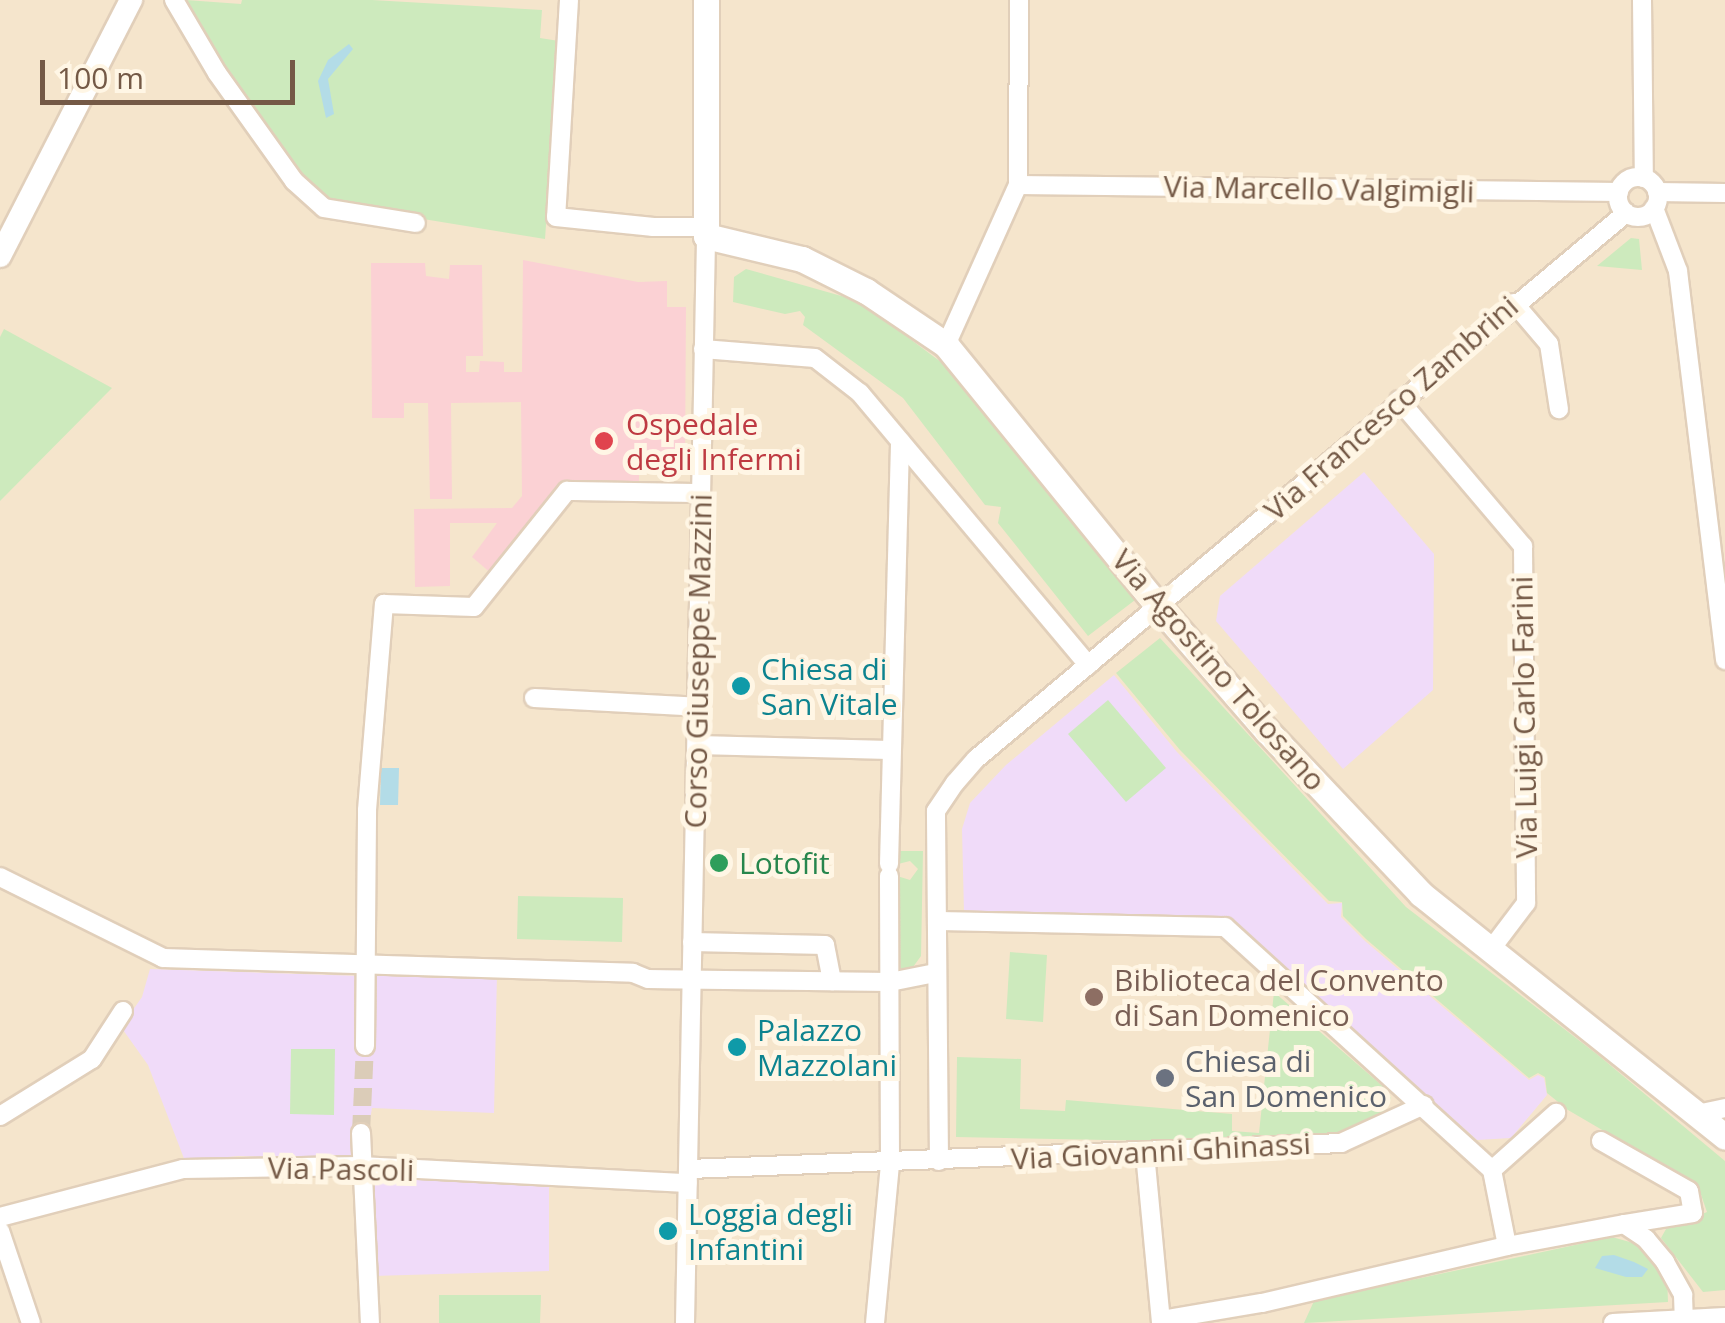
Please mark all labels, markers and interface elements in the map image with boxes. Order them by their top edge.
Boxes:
scale bar [45,40,300,102]
text: 100 m [57,57,144,98]
street label: Via Marcello Valgimigli [1163,168,1475,210]
street label: Via Francesco Zambrini [1257,288,1525,528]
place label: Ospedale degli Infermi [626,406,802,476]
marker: Ospedale degli Infermi [591,428,617,454]
street label: Corso Giuseppe Mazzini [677,493,719,829]
street label: Via Agostino Tolosano [1105,542,1333,798]
street label: Via Luigi Carlo Farini [1504,576,1544,858]
place label: Chiesa di San Vitale [761,651,898,722]
marker: Chiesa di San Vitale [730,675,752,697]
place label: Lotofit [739,845,830,881]
marker: Lotofit [708,852,730,874]
place label: Biblioteca del Convento di San Domenico [1114,962,1444,1032]
marker: Biblioteca del Convento di San Domenico [1083,986,1105,1008]
place label: Palazzo Mazzolani [757,1012,897,1082]
marker: Palazzo Mazzolani [726,1036,748,1058]
place label: Chiesa di San Domenico [1185,1043,1387,1114]
marker: Chiesa di San Domenico [1154,1067,1176,1089]
street label: Via Giovanni Ghinassi [1010,1125,1312,1177]
street label: Via Pascoli [267,1150,415,1188]
place label: Loggia degli Infantini [688,1196,853,1266]
marker: Loggia degli Infantini [657,1220,679,1242]

